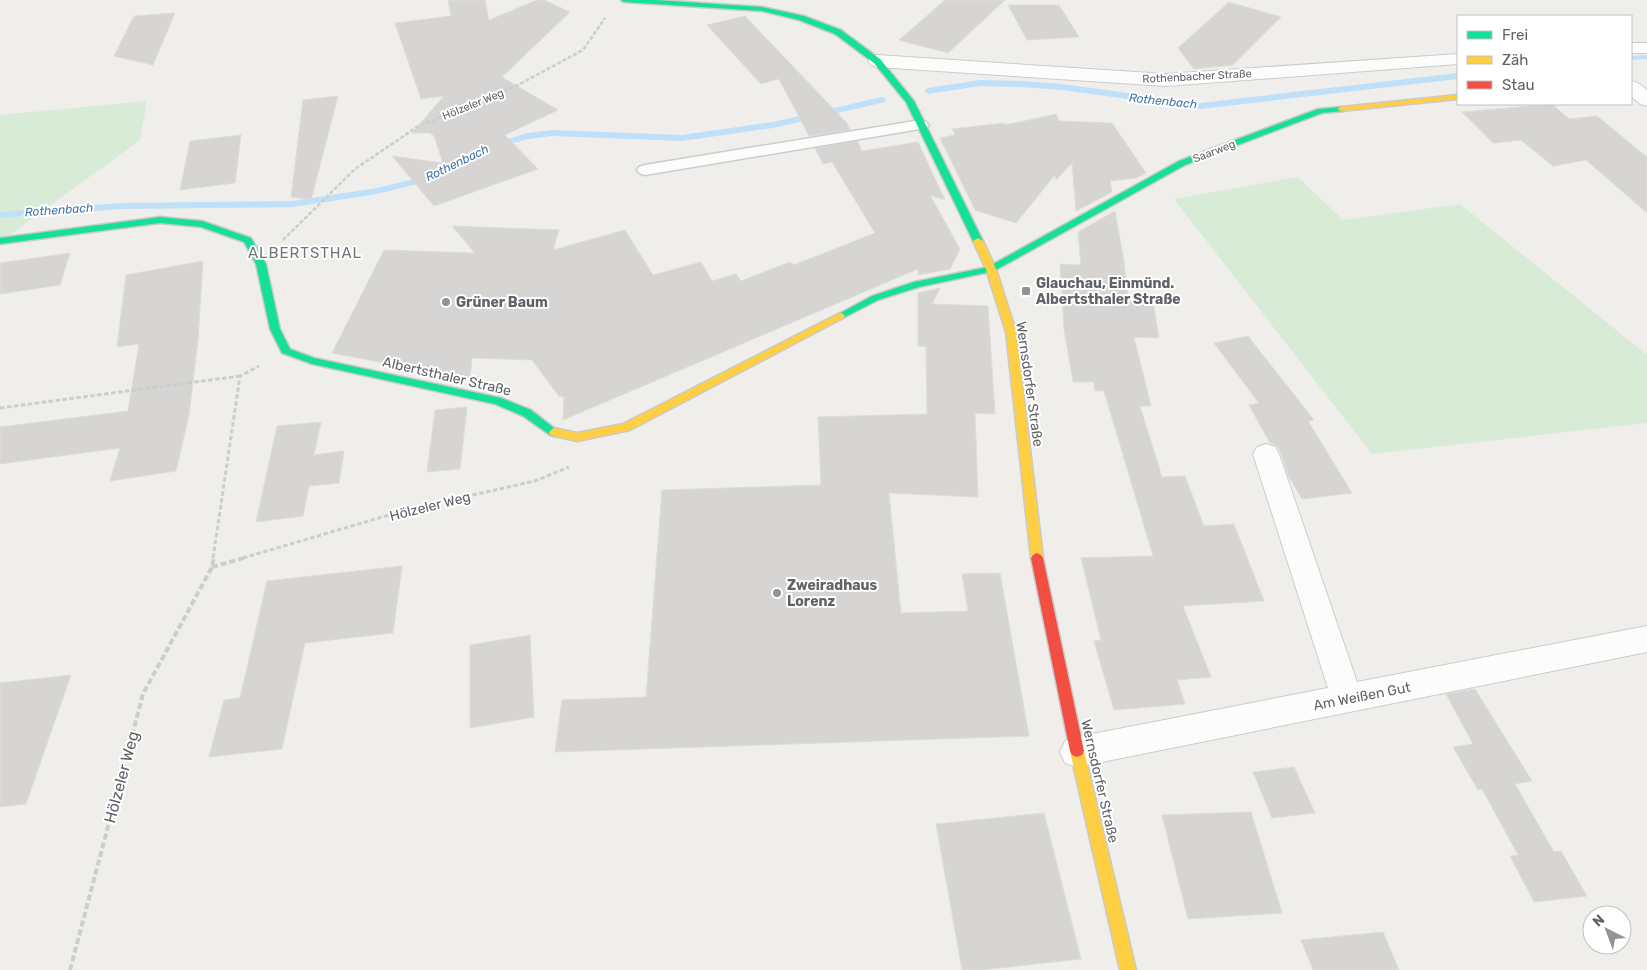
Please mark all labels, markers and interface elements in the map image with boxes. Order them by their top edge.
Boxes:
legend [1457,15,1632,105]
text: Frei [1502,26,1528,44]
text: Zäh [1502,51,1528,69]
street label: Rothenbacher Straße [1142,67,1252,86]
text: Stau [1502,76,1535,94]
street label: Hölzeler Weg [441,86,506,123]
water label: Rothenbach [1128,90,1198,112]
street label: Saarweg [1191,137,1237,166]
water label: Rothenbach [423,142,491,184]
water label: Rothenbach [24,201,94,219]
district label: ALBERTSTHAL [248,244,362,262]
place label: Glauchau, Einmünd. Albertsthaler Straße [1036,275,1181,308]
marker: Glauchau, Einmünd. Albertsthaler Straße [1020,285,1032,297]
place label: Grüner Baum [456,294,548,311]
marker: Grüner Baum [440,296,452,308]
street label: Wernsdorfer Straße [1012,320,1047,448]
street label: Albertsthaler Straße [381,353,513,400]
street label: Hölzeler Weg [388,488,472,525]
place label: Zweiradhaus Lorenz [787,577,877,610]
marker: Zweiradhaus Lorenz [771,587,783,599]
street label: Am Weißen Gut [1312,679,1413,714]
street label: Wernsdorfer Straße [1077,718,1122,845]
street label: Hölzeler Weg [100,729,143,825]
north arrow [1582,905,1632,955]
text: N [1589,911,1608,930]

